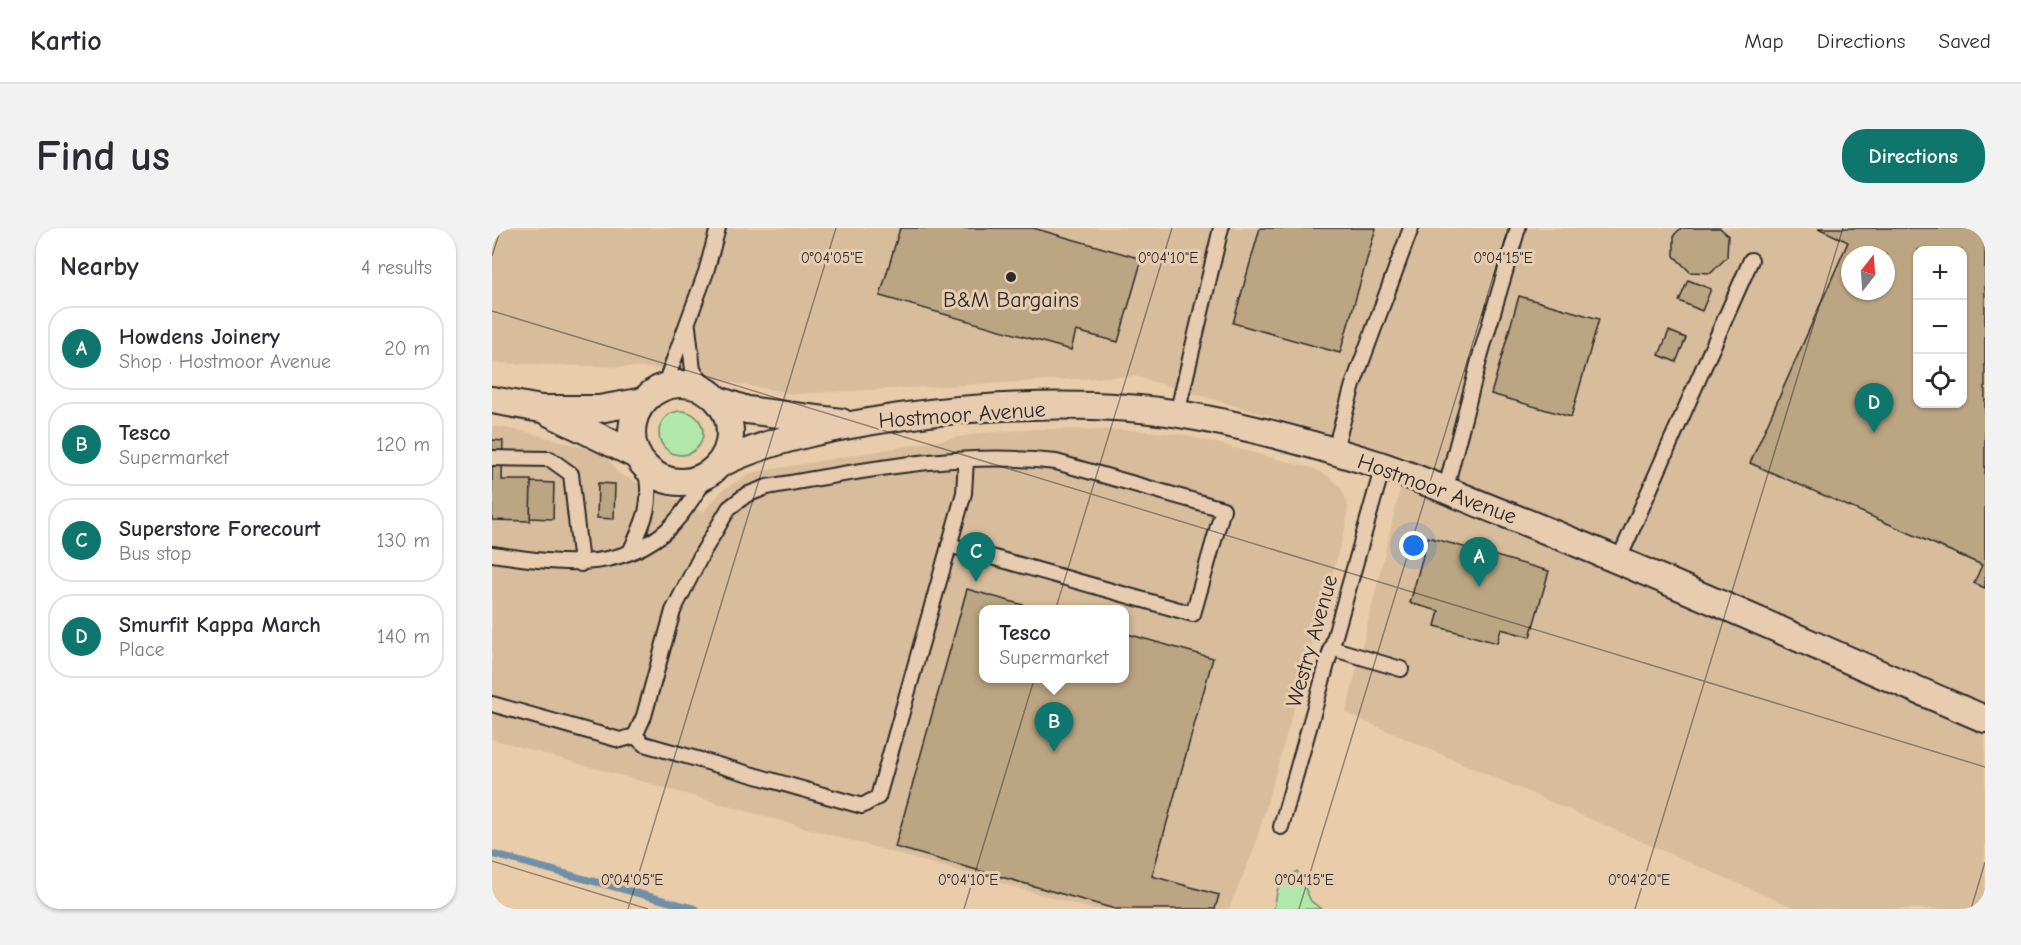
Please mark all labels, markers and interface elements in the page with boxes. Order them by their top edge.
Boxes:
text: Kartio [30,25,102,57]
text: Map [1744,29,1784,53]
text: Directions [1817,29,1906,53]
text: Saved [1939,29,1991,53]
button: Directions [1842,129,1985,183]
text: Find us [36,132,170,181]
north arrow [1841,246,1895,300]
map controls [1913,246,1967,408]
button: + [1913,246,1967,300]
text: 0°04'05"E [801,249,863,267]
text: 0°04'10"E [1138,249,1198,267]
text: 0°04'15"E [1473,249,1533,267]
text: Nearby [60,252,139,282]
text: 4 results [361,256,432,279]
marker: B&M Bargains [1004,270,1018,284]
place label: B&M Bargains [943,287,1079,313]
button: − [1913,300,1967,354]
text: Howdens Joinery [119,324,280,350]
text: A [76,337,87,360]
text: 20 m [384,337,430,360]
text: Shop · Hostmoor Avenue [119,350,331,373]
button: locate [1913,354,1967,408]
pin: D [1854,384,1894,433]
street label: Hostmoor Avenue [878,396,1046,434]
text: Tesco [119,420,171,446]
text: B [75,433,88,456]
text: 120 m [376,433,430,456]
text: Supermarket [119,446,229,469]
street label: Hostmoor Avenue [1354,448,1520,530]
text: Superstore Forecourt [119,516,320,542]
text: C [75,529,88,552]
text: 130 m [377,529,430,552]
your location [1399,531,1428,560]
pin: C [956,532,996,582]
pin: A [1460,538,1498,587]
text: Bus stop [119,542,191,565]
street label: Westry Avenue [1281,572,1343,710]
popup [979,605,1129,683]
text: Smurfit Kappa March [119,612,321,638]
text: Tesco [999,620,1051,646]
text: D [75,625,88,648]
text: 140 m [377,625,430,648]
text: Place [119,638,165,661]
text: Supermarket [999,646,1109,669]
pin: B [1034,702,1074,752]
text: 0°04'05"E [601,871,663,889]
text: 0°04'10"E [938,871,998,889]
text: 0°04'15"E [1274,871,1334,889]
text: 0°04'20"E [1608,871,1670,889]

